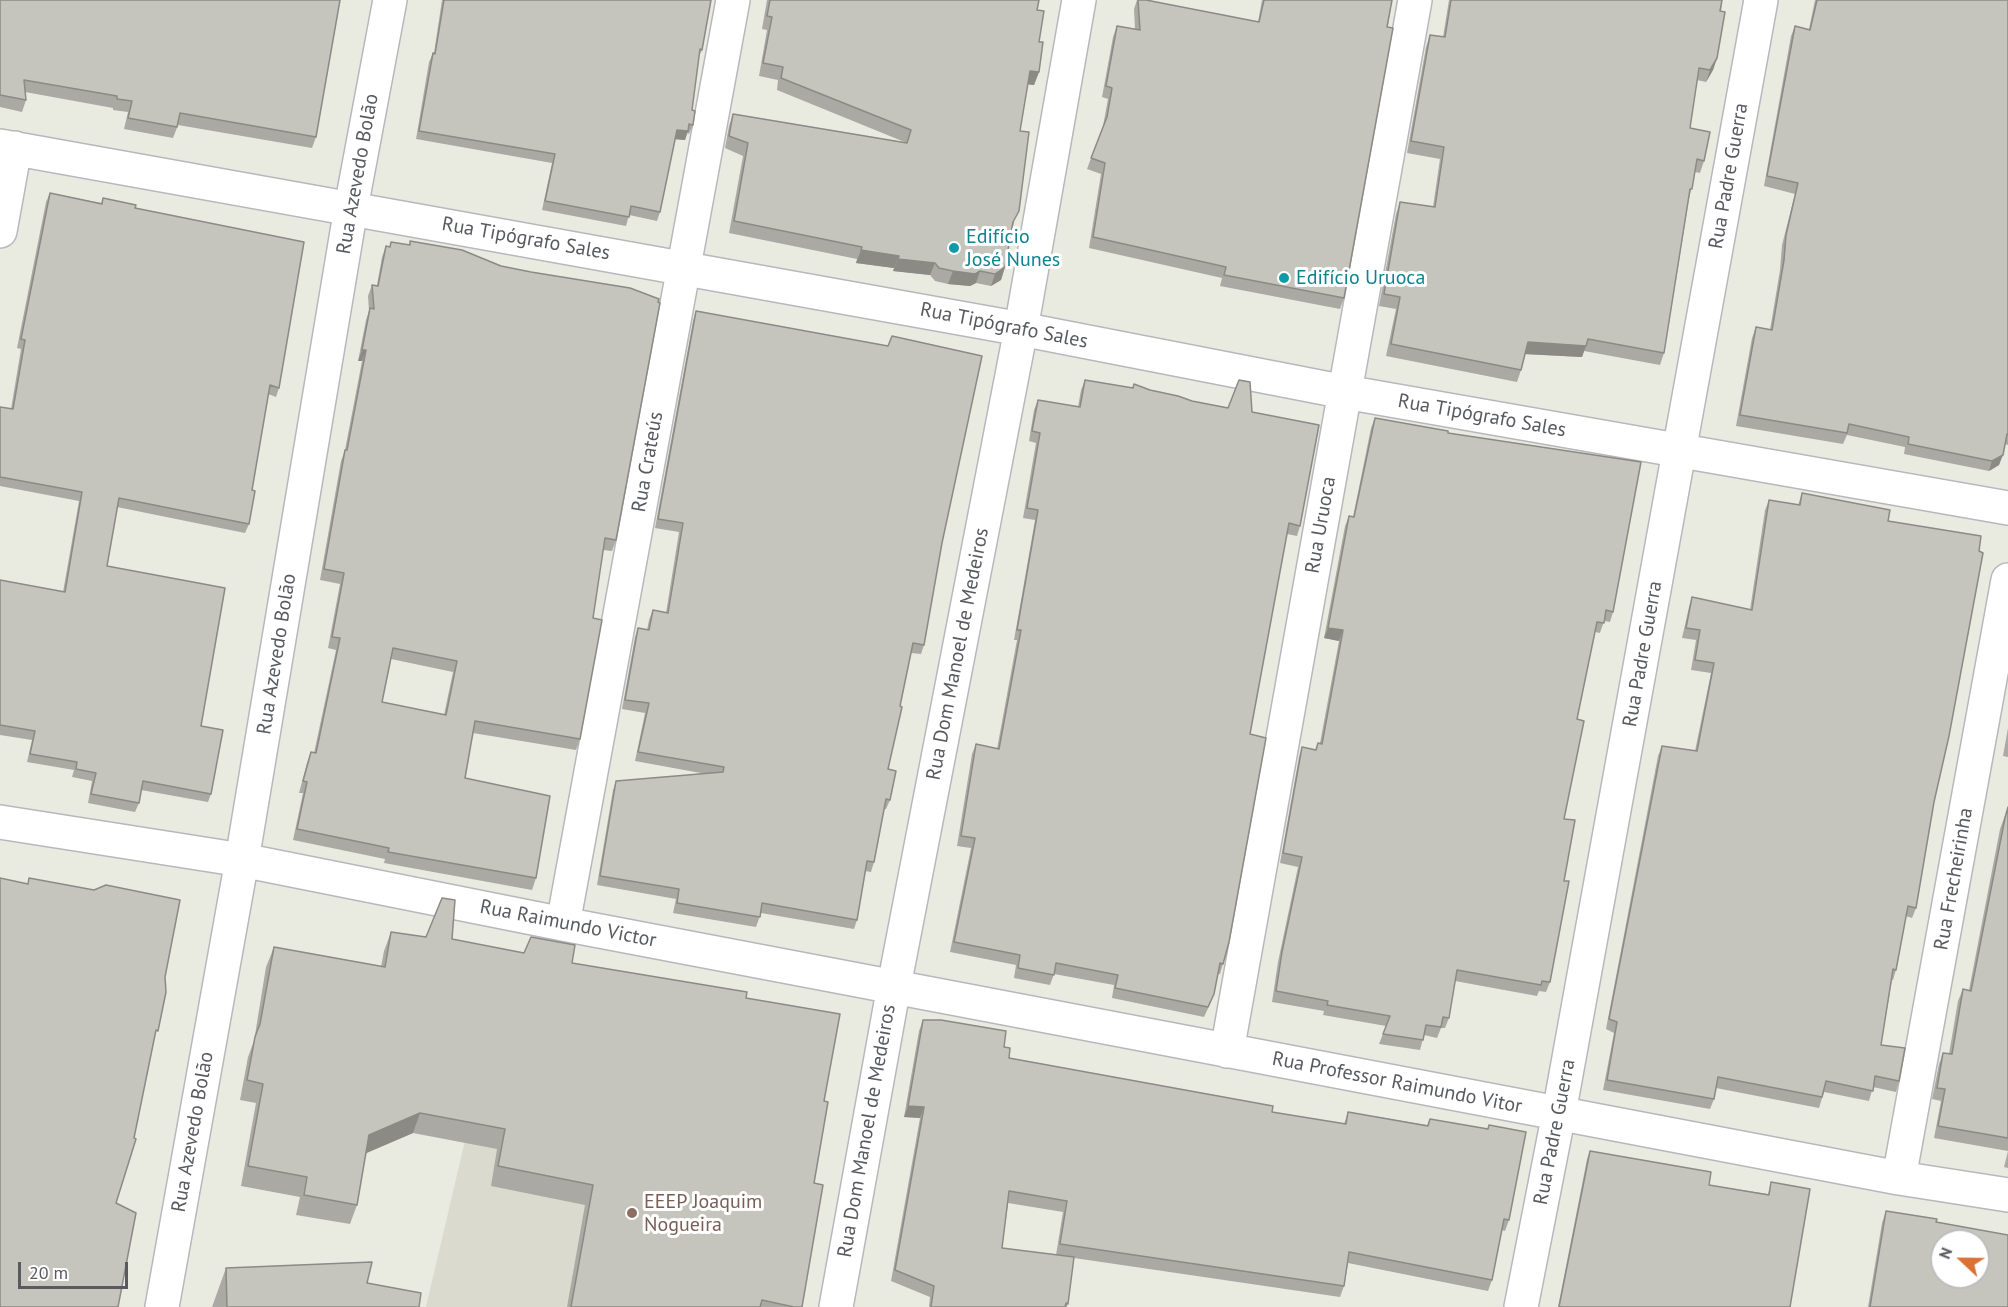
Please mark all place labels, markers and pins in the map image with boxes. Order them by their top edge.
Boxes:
place label: Edifício José Nunes [966,225,1060,272]
marker: Edifício José Nunes [947,241,961,255]
place label: Edifício Uruoca [1296,266,1425,290]
marker: Edifício Uruoca [1277,271,1291,285]
place label: EEEP Joaquim Nogueira [644,1190,762,1237]
marker: EEEP Joaquim Nogueira [625,1206,639,1220]

